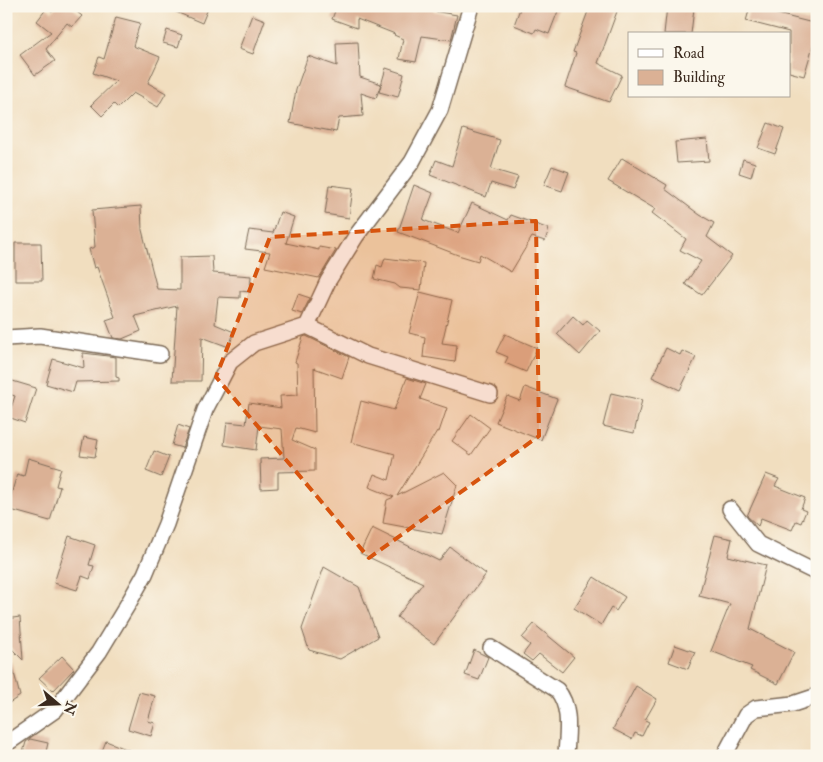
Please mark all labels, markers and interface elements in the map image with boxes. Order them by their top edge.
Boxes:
legend [628,32,790,98]
text: Road [673,44,705,63]
text: Building [673,68,725,87]
north arrow [32,680,82,730]
text: N [60,698,80,717]

